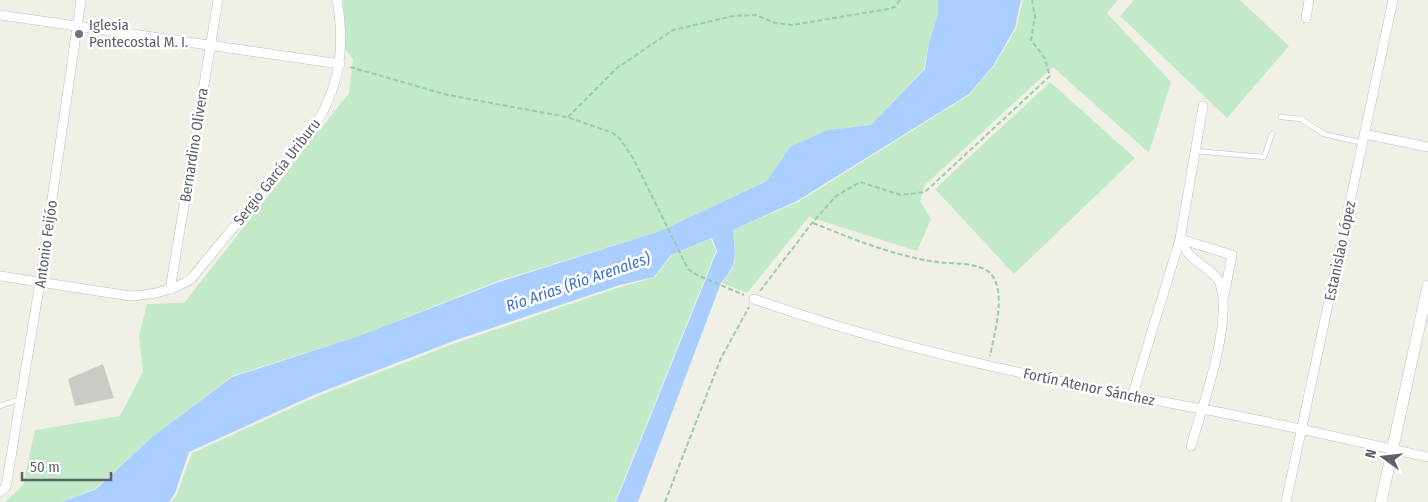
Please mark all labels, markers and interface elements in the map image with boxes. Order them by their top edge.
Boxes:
place label: Iglesia Pentecostal M. I. [89,16,188,51]
marker: Iglesia Pentecostal M. I. [73,28,85,40]
street label: Bernardino Olivera [176,87,212,203]
street label: Sergio García Uriburu [230,115,324,229]
street label: Antonio Feijóo [31,199,61,289]
street label: Estanislao López [1321,199,1359,303]
water label: Río Arias (Río Arenales) [503,248,653,316]
street label: Fortín Atenor Sánchez [1022,364,1157,410]
north arrow [1358,432,1408,482]
text: N [1362,448,1380,460]
scale bar [22,450,111,482]
text: 50 m [30,458,60,476]

